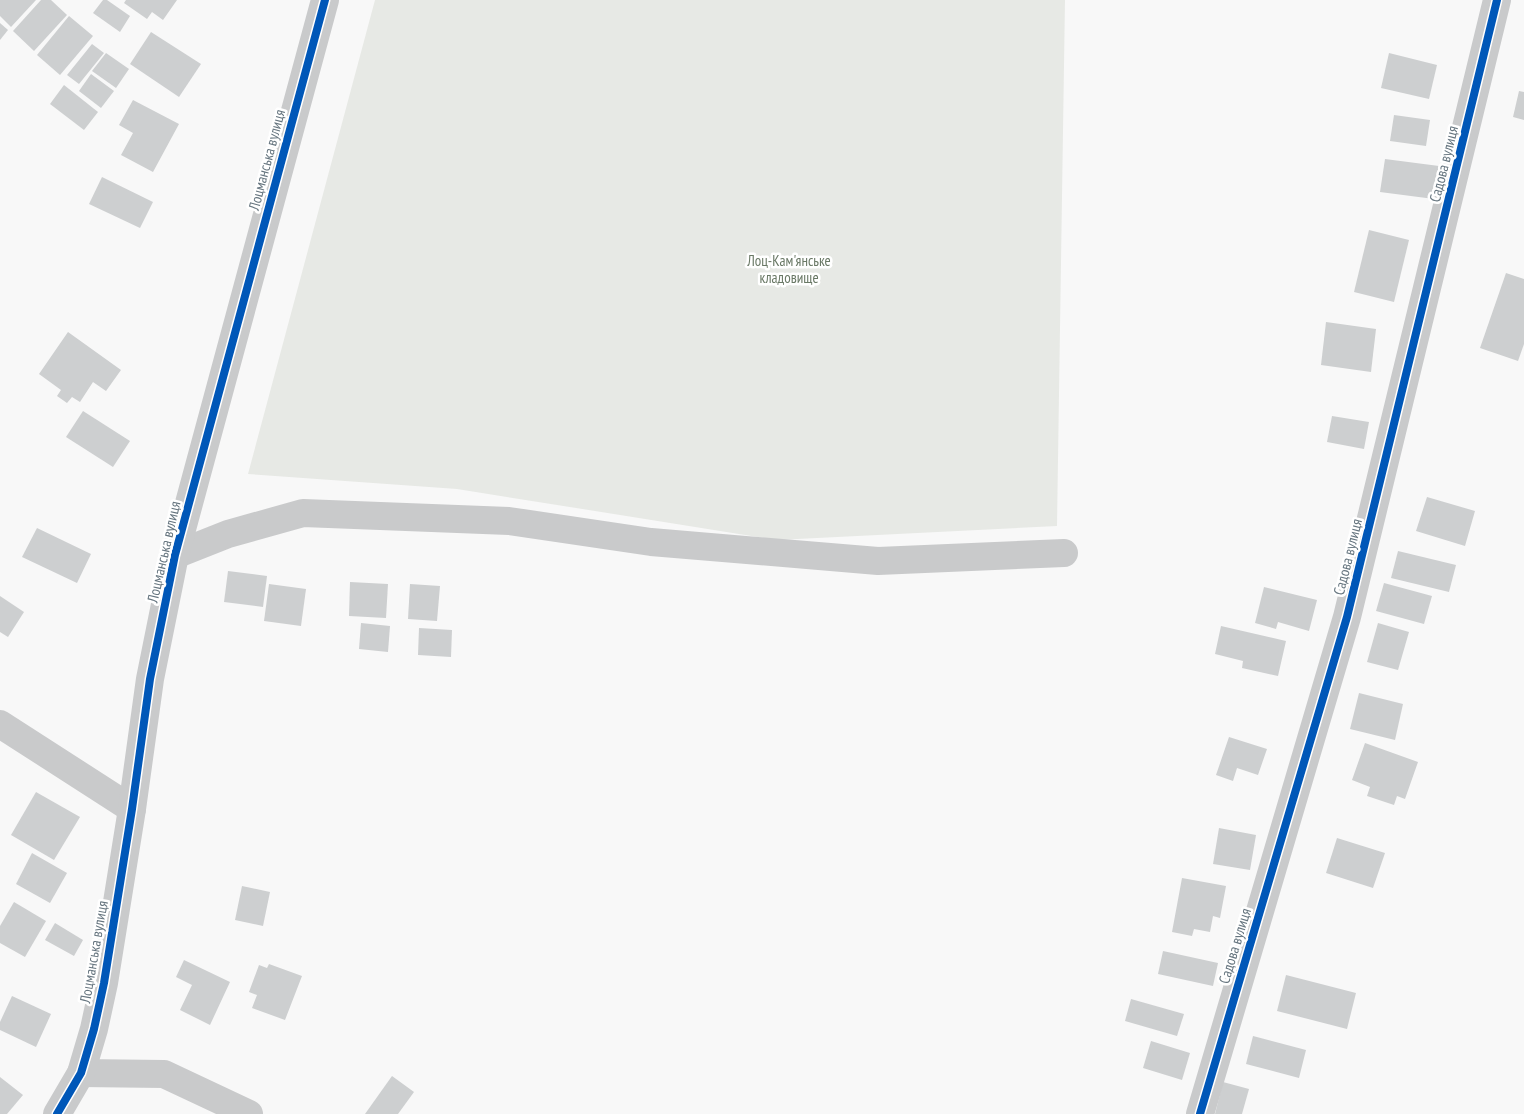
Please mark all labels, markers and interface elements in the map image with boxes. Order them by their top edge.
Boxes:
street label: Лоцманська вулиця [244,107,289,213]
street label: Садова вулиця [1425,124,1462,204]
park label: Лоц-Кам'янcьке кладовище [746,251,831,287]
street label: Лоцманська вулиця [142,499,184,605]
street label: Садова вулиця [1329,517,1366,597]
street label: Лоцманська вулиця [75,899,112,1006]
street label: Садова вулиця [1214,906,1255,986]

